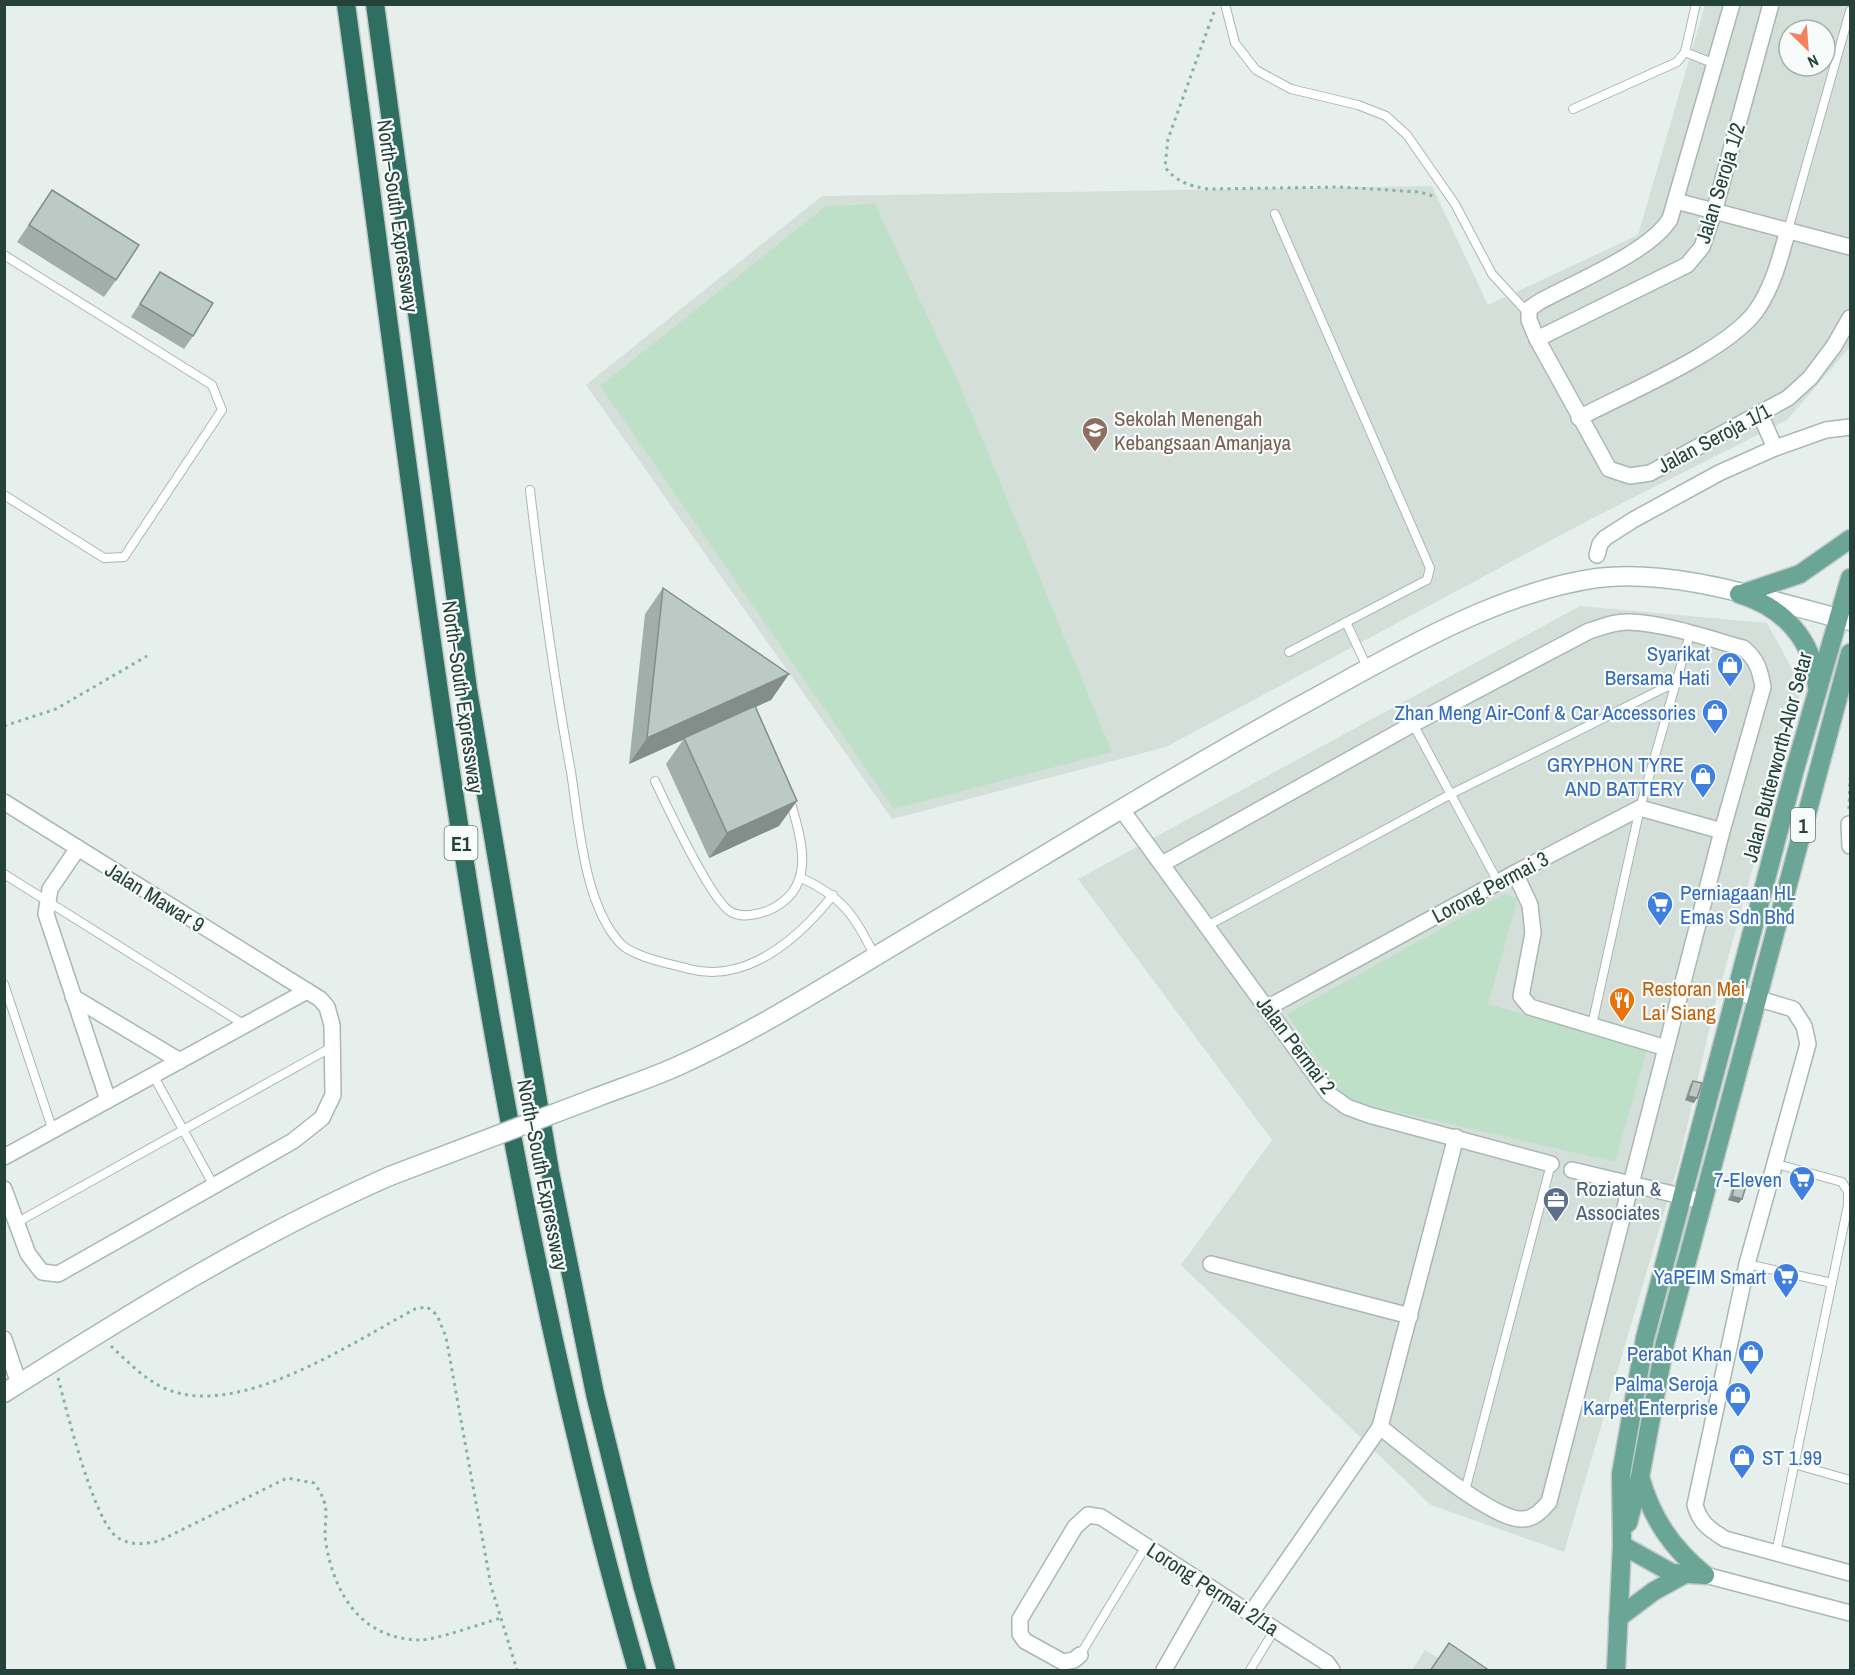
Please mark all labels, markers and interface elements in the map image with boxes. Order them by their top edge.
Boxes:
north arrow [1777,18,1837,78]
text: N [1804,50,1822,74]
street label: North–South Expressway [370,118,426,315]
street label: Jalan Seroja 1/2 [1688,119,1752,247]
street label: Jalan Seroja 1/1 [1652,396,1776,480]
place label: Sekolah Menengah Kebangsaan Amanjaya [1114,404,1292,457]
school or university icon: Sekolah Menengah Kebangsaan Amanjaya [1080,415,1110,453]
street label: North–South Expressway [435,599,491,796]
place label: Syarikat Bersama Hati [1605,639,1710,692]
street label: Jalan Butterworth-Alor Setar [1735,649,1819,865]
shop icon: Syarikat Bersama Hati [1715,650,1745,688]
shop icon: Zhan Meng Air-Conf & Car Accessories [1700,697,1730,735]
place label: Zhan Meng Air-Conf & Car Accessories [1395,698,1696,727]
place label: GRYPHON TYRE AND BATTERY [1547,750,1685,803]
shop icon: GRYPHON TYRE AND BATTERY [1688,761,1718,799]
road number: 1 [1791,808,1815,842]
road number: E1 [444,826,478,860]
street label: Lorong Permai 3 [1427,844,1553,930]
street label: Jalan Mawar 9 [100,855,210,939]
place label: Perniagaan HL Emas Sdn Bhd [1680,878,1796,931]
supermarket icon: Perniagaan HL Emas Sdn Bhd [1645,889,1675,927]
place label: Restoran Mei Lai Siang [1642,974,1745,1027]
restaurant icon: Restoran Mei Lai Siang [1607,985,1637,1023]
street label: Jalan Permai 2 [1250,990,1342,1100]
street label: North–South Expressway [510,1077,576,1274]
supermarket icon: 7-Eleven [1787,1164,1817,1202]
place label: 7-Eleven [1714,1165,1782,1194]
place label: Roziatun & Associates [1575,1174,1662,1227]
office icon: Roziatun & Associates [1541,1185,1571,1223]
supermarket icon: YaPEIM Smart [1771,1261,1801,1299]
place label: YaPEIM Smart [1653,1262,1766,1291]
shop icon: Perabot Khan [1736,1338,1766,1376]
place label: Perabot Khan [1627,1339,1732,1368]
place label: Palma Seroja Karpet Enterprise [1583,1369,1718,1422]
shop icon: Palma Seroja Karpet Enterprise [1723,1380,1753,1418]
shop icon: ST 1.99 [1727,1442,1757,1480]
place label: ST 1.99 [1762,1443,1822,1472]
street label: Lorong Permai 2/1a [1141,1535,1285,1643]

